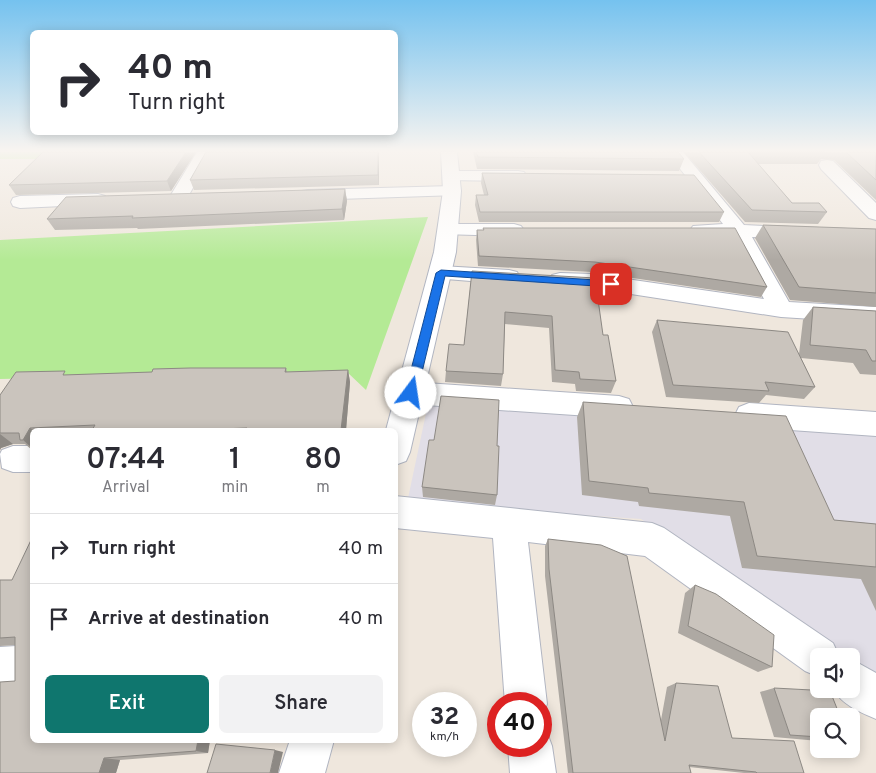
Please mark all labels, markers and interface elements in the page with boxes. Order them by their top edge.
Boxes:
text: 40 m [128,47,213,91]
icon: right [45,50,110,115]
text: Turn right [128,90,225,117]
pin [590,263,632,305]
icon: arrive [597,270,625,298]
position arrow [384,366,436,418]
text: 07:44 [86,442,166,479]
text: 1 [229,442,241,479]
text: 80 [304,442,342,479]
text: Arrival [102,478,150,498]
text: min [222,478,248,498]
text: m [316,478,330,498]
icon: right [45,535,73,563]
text: Turn right [88,537,176,561]
text: 40 m [338,537,383,561]
icon: arrive [45,605,73,633]
text: Arrive at destination [88,607,269,631]
text: 40 m [338,607,383,631]
map controls [810,648,860,758]
button: sound [810,648,860,698]
button: Exit [45,675,209,733]
button: Share [219,675,383,733]
speed limit sign: 40 [487,692,552,757]
text: 32 [430,702,459,734]
button: search [810,708,860,758]
text: km/h [430,729,459,745]

